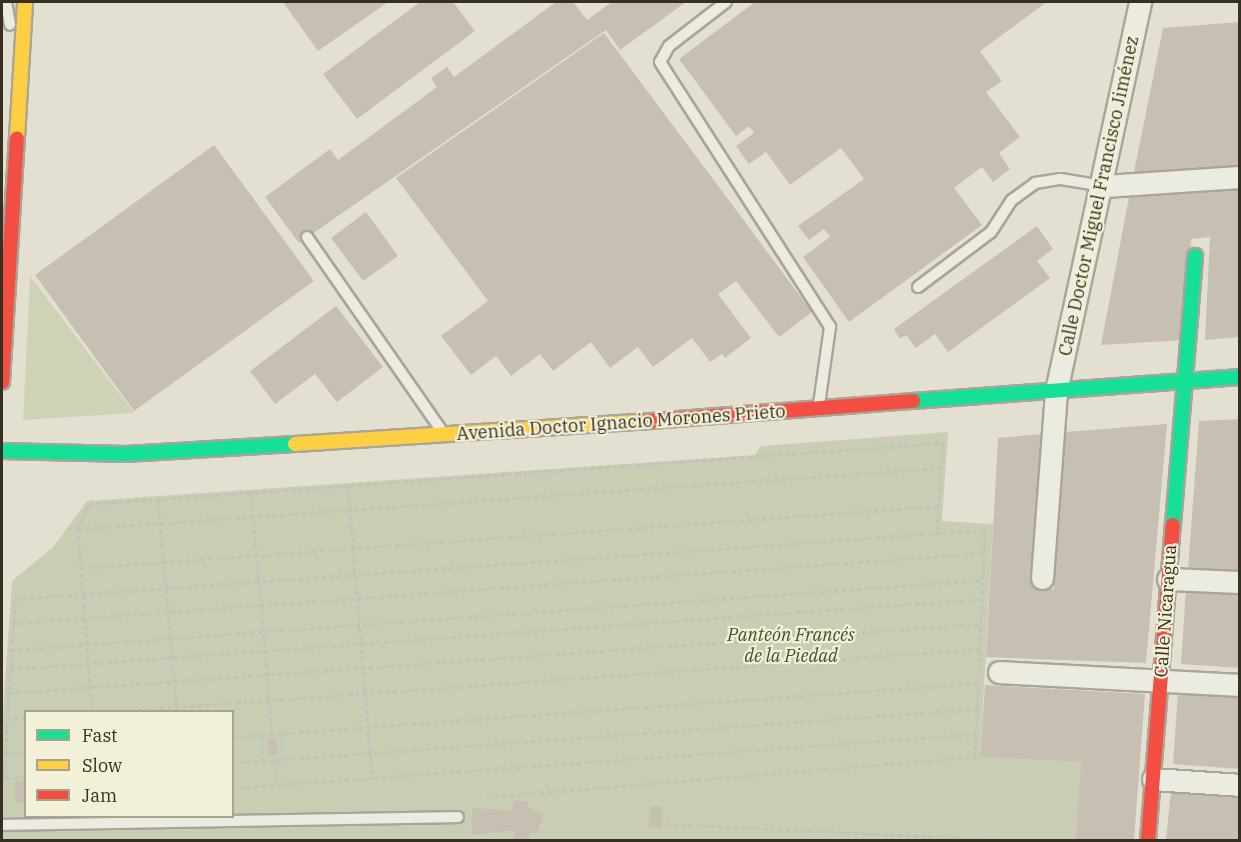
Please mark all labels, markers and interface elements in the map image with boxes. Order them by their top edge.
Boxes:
street label: Calle Doctor Miguel Francisco Jiménez [1054,34,1144,358]
street label: Avenida Doctor Ignacio Morones Prieto [456,401,786,445]
street label: Calle Nicaragua [1151,544,1181,678]
park label: Panteón Francés de la Piedad [727,625,855,668]
legend [24,710,234,818]
text: Fast [82,724,117,747]
text: Slow [82,754,122,777]
text: Jam [82,784,117,807]

